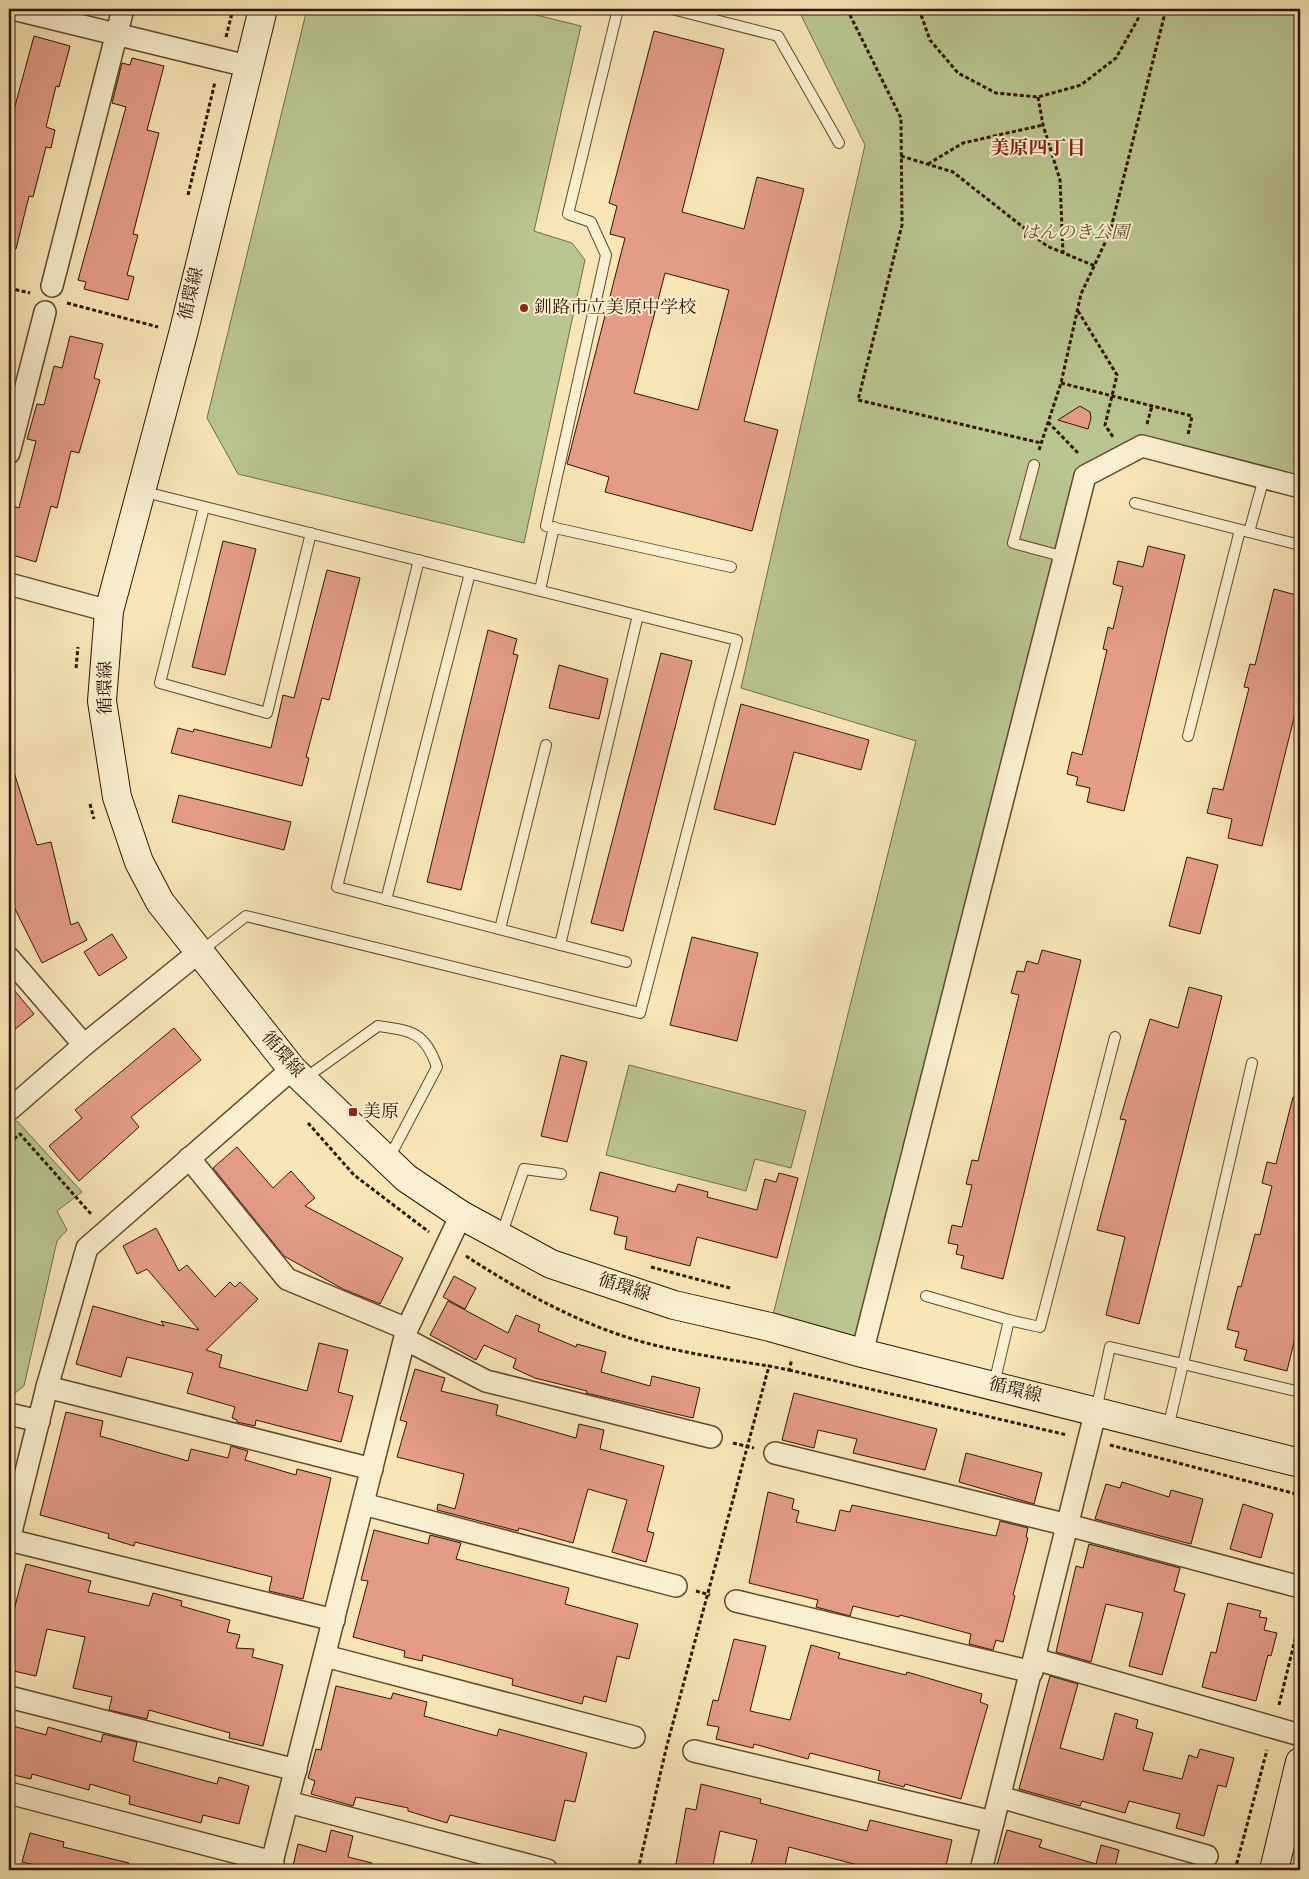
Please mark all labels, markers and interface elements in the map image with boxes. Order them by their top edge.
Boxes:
district label: 美原四丁目 [990,136,1086,162]
park label: はんのき公園 [1021,221,1132,246]
street label: 循環線 [174,265,210,323]
place label: 釧路市立美原中学校 [534,296,696,321]
marker: 釧路市立美原中学校 [518,302,530,314]
street label: 循環線 [94,661,119,715]
street label: 循環線 [255,1026,309,1084]
place label: 美原 [363,1100,399,1125]
marker: 美原 [347,1106,359,1118]
street label: 循環線 [594,1268,654,1308]
street label: 循環線 [986,1372,1044,1410]

